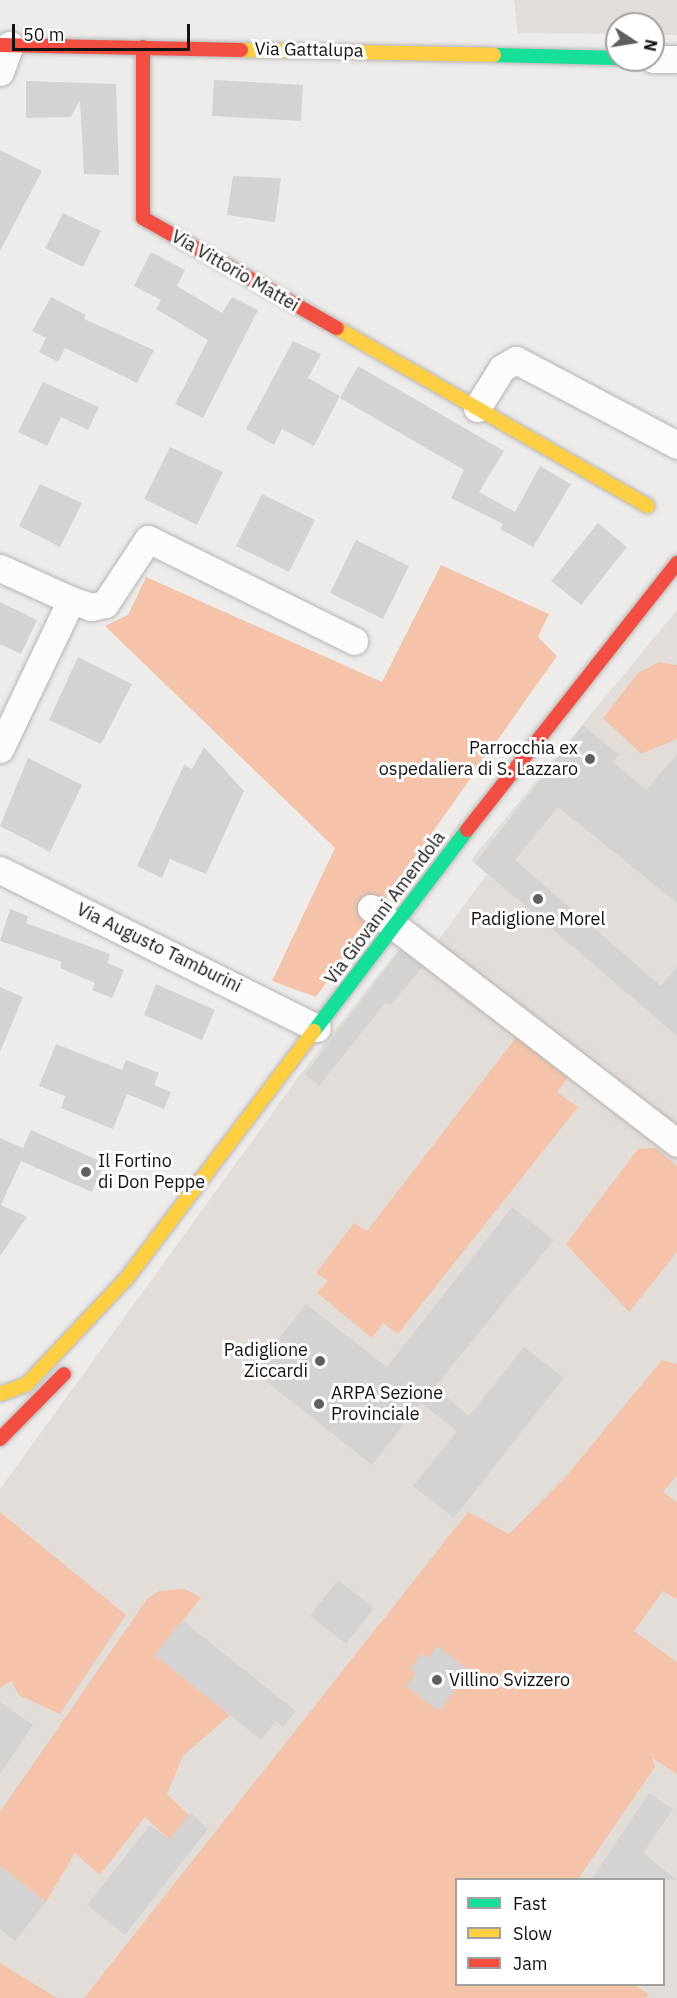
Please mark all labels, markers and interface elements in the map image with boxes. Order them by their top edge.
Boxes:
scale bar [15,12,194,50]
north arrow [605,12,665,72]
text: 50 m [23,23,65,46]
street label: Via Gattalupa [254,38,364,62]
text: N [640,38,662,53]
street label: Via Vittorio Mattei [167,226,303,316]
place label: Parrocchia ex ospedaliera di S. Lazzaro [379,738,578,780]
marker: Parrocchia ex ospedaliera di S. Lazzaro [583,752,597,766]
street label: Via Giovanni Amendola [320,827,450,989]
marker: Padiglione Morel [531,892,545,906]
street label: Via Augusto Tamburini [73,899,245,997]
place label: Padiglione Morel [471,908,605,930]
place label: Il Fortino di Don Peppe [98,1151,205,1194]
marker: Il Fortino di Don Peppe [79,1165,93,1179]
place label: Padiglione Ziccardi [224,1340,308,1382]
marker: Padiglione Ziccardi [313,1354,327,1368]
place label: ARPA Sezione Provinciale [331,1383,443,1426]
marker: ARPA Sezione Provinciale [312,1397,326,1411]
place label: Villino Svizzero [449,1669,570,1691]
marker: Villino Svizzero [430,1673,444,1687]
legend [455,1878,665,1986]
text: Fast [513,1892,547,1915]
text: Slow [513,1922,552,1945]
text: Jam [513,1952,548,1975]

